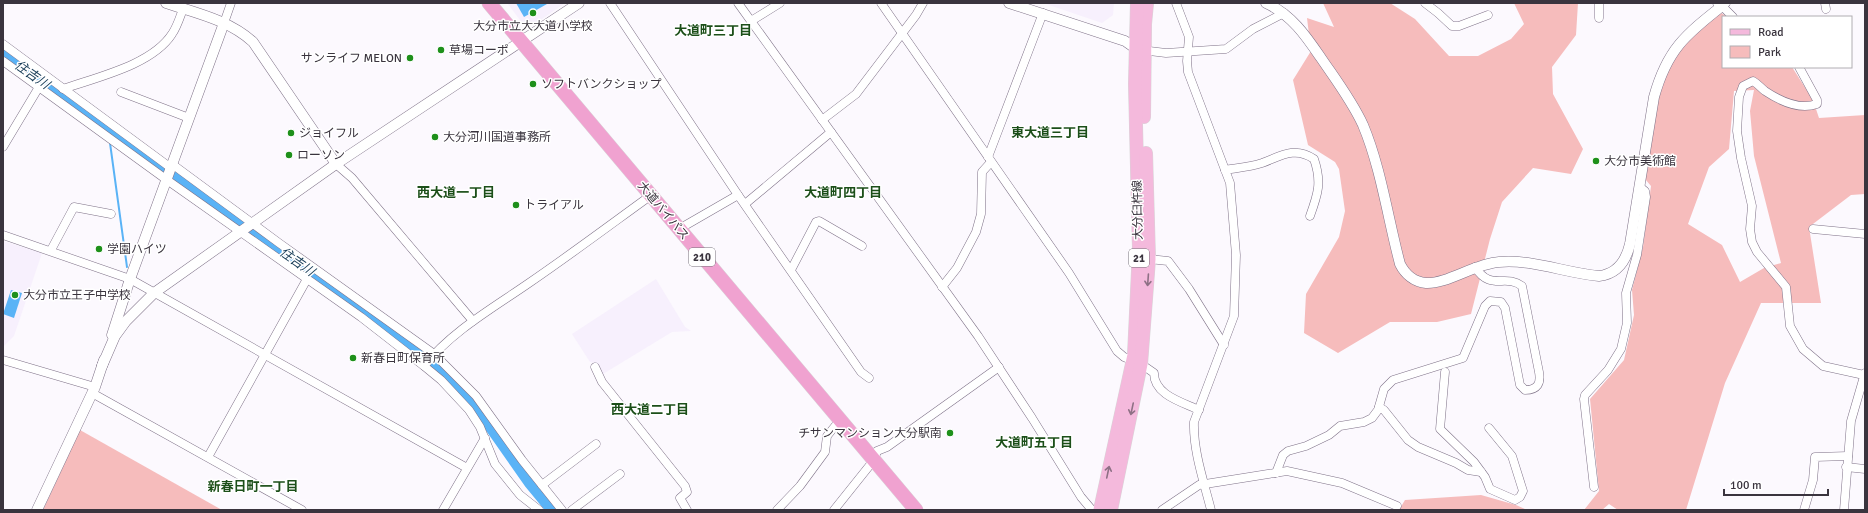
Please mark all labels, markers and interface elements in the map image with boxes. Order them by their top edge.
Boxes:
marker: 大分市立大大道小学校 [528,8,538,18]
legend [1722,16,1852,68]
place label: 大分市立大大道小学校 [473,19,593,34]
district label: 大道町三丁目 [674,23,752,39]
text: Road [1758,25,1784,40]
place label: 草場コーポ [449,43,509,58]
marker: 草場コーポ [436,45,446,55]
text: Park [1758,45,1781,60]
place label: サンライフ MELON [301,51,402,66]
marker: サンライフ MELON [405,53,415,63]
water label: 住吉川 [11,57,54,94]
place label: ソフトバンクショップ [541,77,662,92]
marker: ソフトバンクショップ [528,79,538,89]
district label: 東大道三丁目 [1011,125,1089,141]
place label: ジョイフル [299,126,359,141]
marker: ジョイフル [286,128,296,138]
place label: 大分河川国道事務所 [443,130,551,145]
marker: 大分河川国道事務所 [430,132,440,142]
place label: ローソン [297,148,345,163]
marker: ローソン [284,150,294,160]
place label: 大分市美術館 [1604,154,1676,169]
marker: 大分市美術館 [1591,156,1601,166]
street label: 大道バイパス [634,179,692,243]
street label: 大分臼杵線 [1130,180,1146,240]
district label: 西大道一丁目 [417,185,495,201]
district label: 大道町四丁目 [804,185,882,201]
place label: トライアル [524,198,584,213]
marker: トライアル [511,200,521,210]
place label: 学園ハイツ [107,242,167,257]
marker: 学園ハイツ [94,244,104,254]
water label: 住吉川 [276,244,319,281]
road number: 210 [689,248,715,266]
road number: 21 [1129,249,1149,267]
one-way arrow [1144,273,1151,286]
place label: 大分市立王子中学校 [23,288,131,303]
marker: 大分市立王子中学校 [10,290,20,300]
place label: 新春日町保育所 [361,351,445,366]
marker: 新春日町保育所 [348,353,358,363]
district label: 西大道二丁目 [611,402,689,418]
one-way arrow [1128,402,1136,415]
place label: チサンマンション大分駅南 [798,426,942,441]
marker: チサンマンション大分駅南 [945,428,955,438]
district label: 大道町五丁目 [995,435,1073,451]
one-way arrow [1105,466,1113,479]
scale bar [1724,471,1828,497]
text: 100 m [1730,478,1762,493]
district label: 新春日町一丁目 [207,479,299,495]

